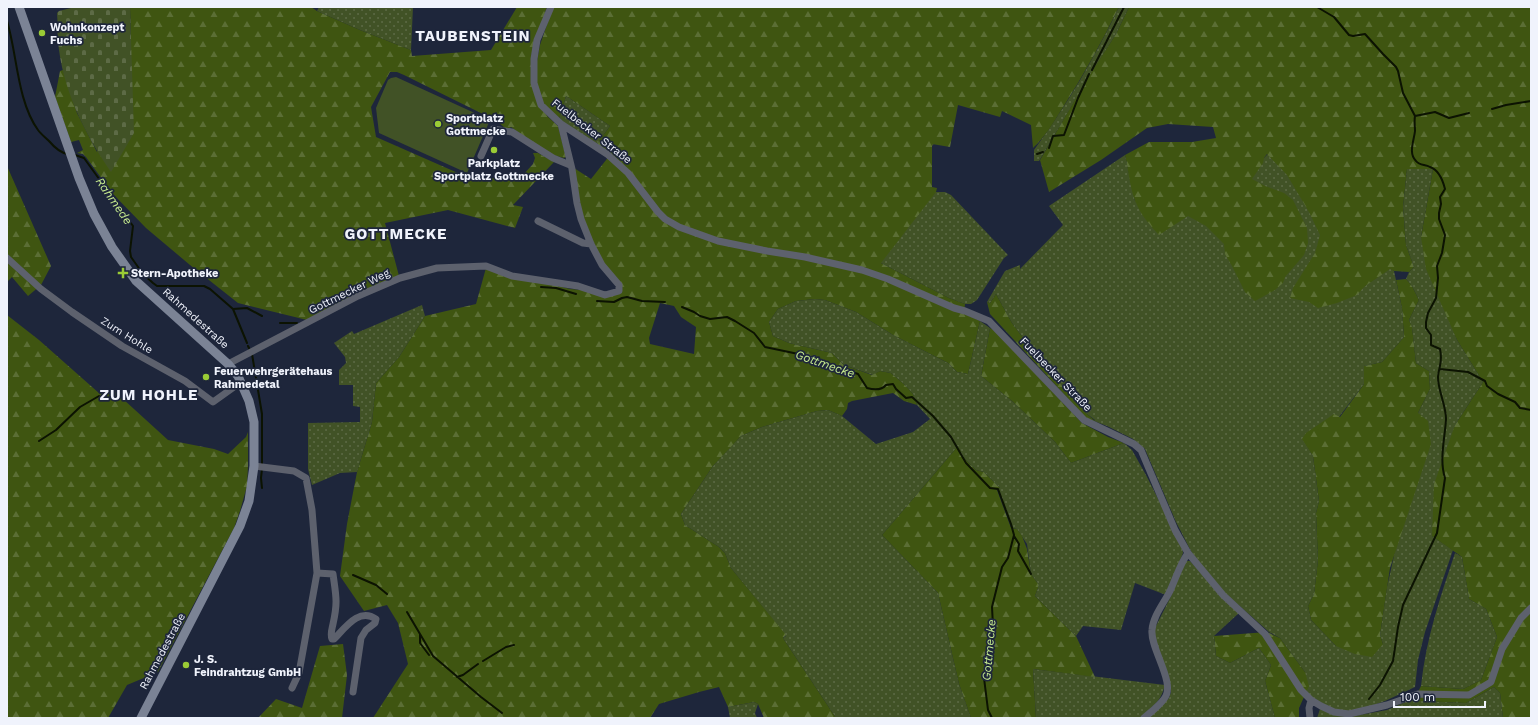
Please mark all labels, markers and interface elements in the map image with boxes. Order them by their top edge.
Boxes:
place label: Wohnkonzept Fuchs [50,21,124,47]
district label: TAUBENSTEIN [415,27,531,45]
marker: Wohnkonzept Fuchs [37,28,47,38]
street label: Fuelbecker Straße [549,96,634,167]
place label: Sportplatz Gottmecke [446,112,506,138]
marker: Sportplatz Gottmecke [433,119,443,129]
marker: Parkplatz Sportplatz Gottmecke [489,145,499,155]
place label: Parkplatz Sportplatz Gottmecke [434,157,554,183]
water label: Rahmede [93,175,135,227]
district label: GOTTMECKE [344,225,448,243]
street label: Gottmecker Weg [307,266,392,317]
place label: Stern-Apotheke [131,267,218,280]
marker: Stern-Apotheke [118,268,128,278]
street label: Rahmedestraße [160,285,231,351]
street label: Zum Hohle [98,314,155,357]
street label: Fuelbecker Straße [1017,335,1094,414]
water label: Gottmecke [794,347,857,381]
place label: Feuerwehrgerätehaus Rahmedetal [214,365,333,391]
marker: Feuerwehrgerätehaus Rahmedetal [201,372,211,382]
district label: ZUM HOHLE [100,386,198,404]
street label: Rahmedestraße [137,611,188,692]
water label: Gottmecke [979,619,999,681]
place label: J. S. Feindrahtzug GmbH [194,653,301,679]
marker: J. S. Feindrahtzug GmbH [181,660,191,670]
scale bar [1394,683,1485,709]
text: 100 m [1400,690,1435,704]

